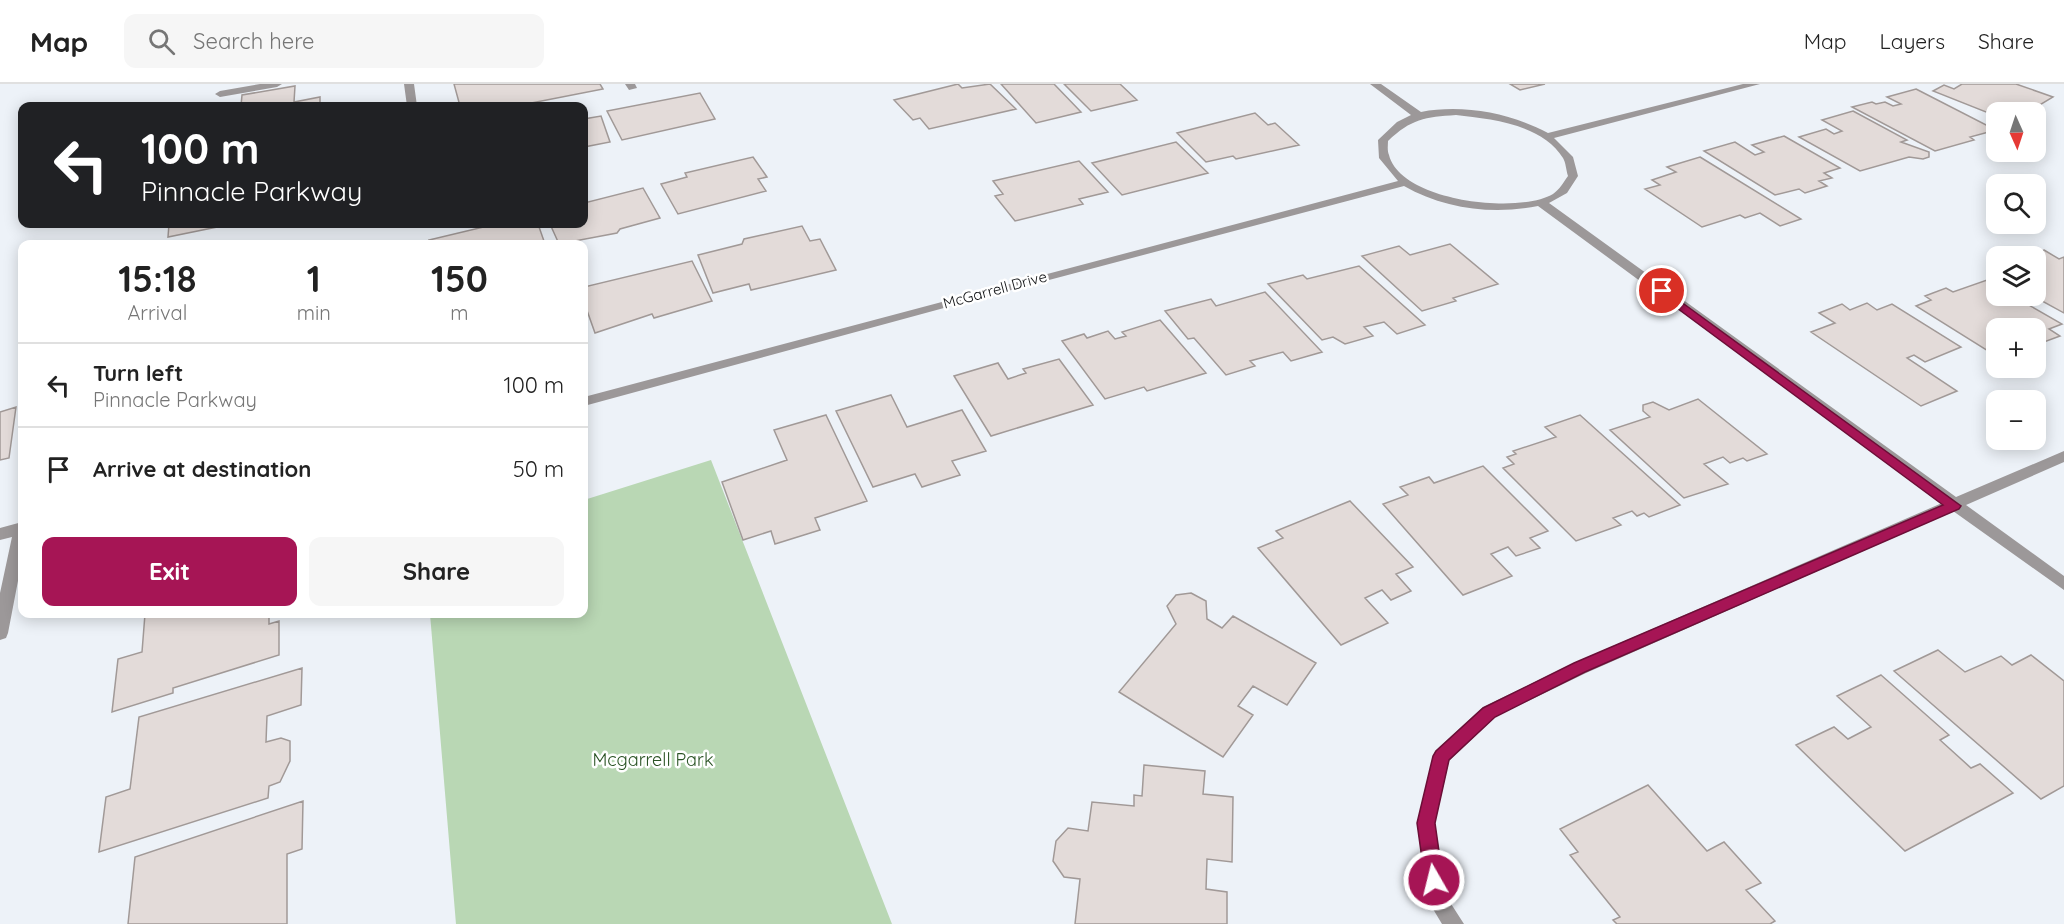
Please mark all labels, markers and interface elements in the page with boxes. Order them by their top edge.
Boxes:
search box [124,14,544,68]
text: Map [30,24,88,59]
icon: search [145,25,178,58]
text: Search here [193,27,315,55]
text: Map [1804,28,1847,54]
text: Layers [1880,28,1945,54]
text: Share [1978,28,2034,54]
north arrow [1986,102,2046,162]
map controls [1986,102,2046,450]
text: 100 m [141,122,259,175]
icon: left [42,126,120,204]
text: Pinnacle Parkway [141,174,362,208]
button: search [1986,174,2046,234]
button: layers [1986,246,2046,306]
text: 15:18 [118,256,196,301]
text: 1 [307,256,321,301]
text: 150 [431,256,488,301]
pin [1636,265,1687,316]
street label: McGarrell Drive [941,267,1049,313]
icon: arrive [1645,274,1678,307]
text: Arrival [127,300,187,325]
text: min [297,300,331,325]
text: m [450,300,468,325]
button: + [1986,318,2046,378]
text: Turn left [93,359,183,387]
icon: left [42,369,75,402]
text: 100 m [504,371,564,399]
text: Pinnacle Parkway [93,387,257,412]
button: − [1986,390,2046,450]
icon: arrive [42,453,75,486]
text: Arrive at destination [93,455,311,483]
text: 50 m [513,455,564,483]
button: Exit [42,537,297,606]
button: Share [309,537,564,606]
park label: Mcgarrell Park [592,748,714,771]
position arrow [1402,848,1466,912]

